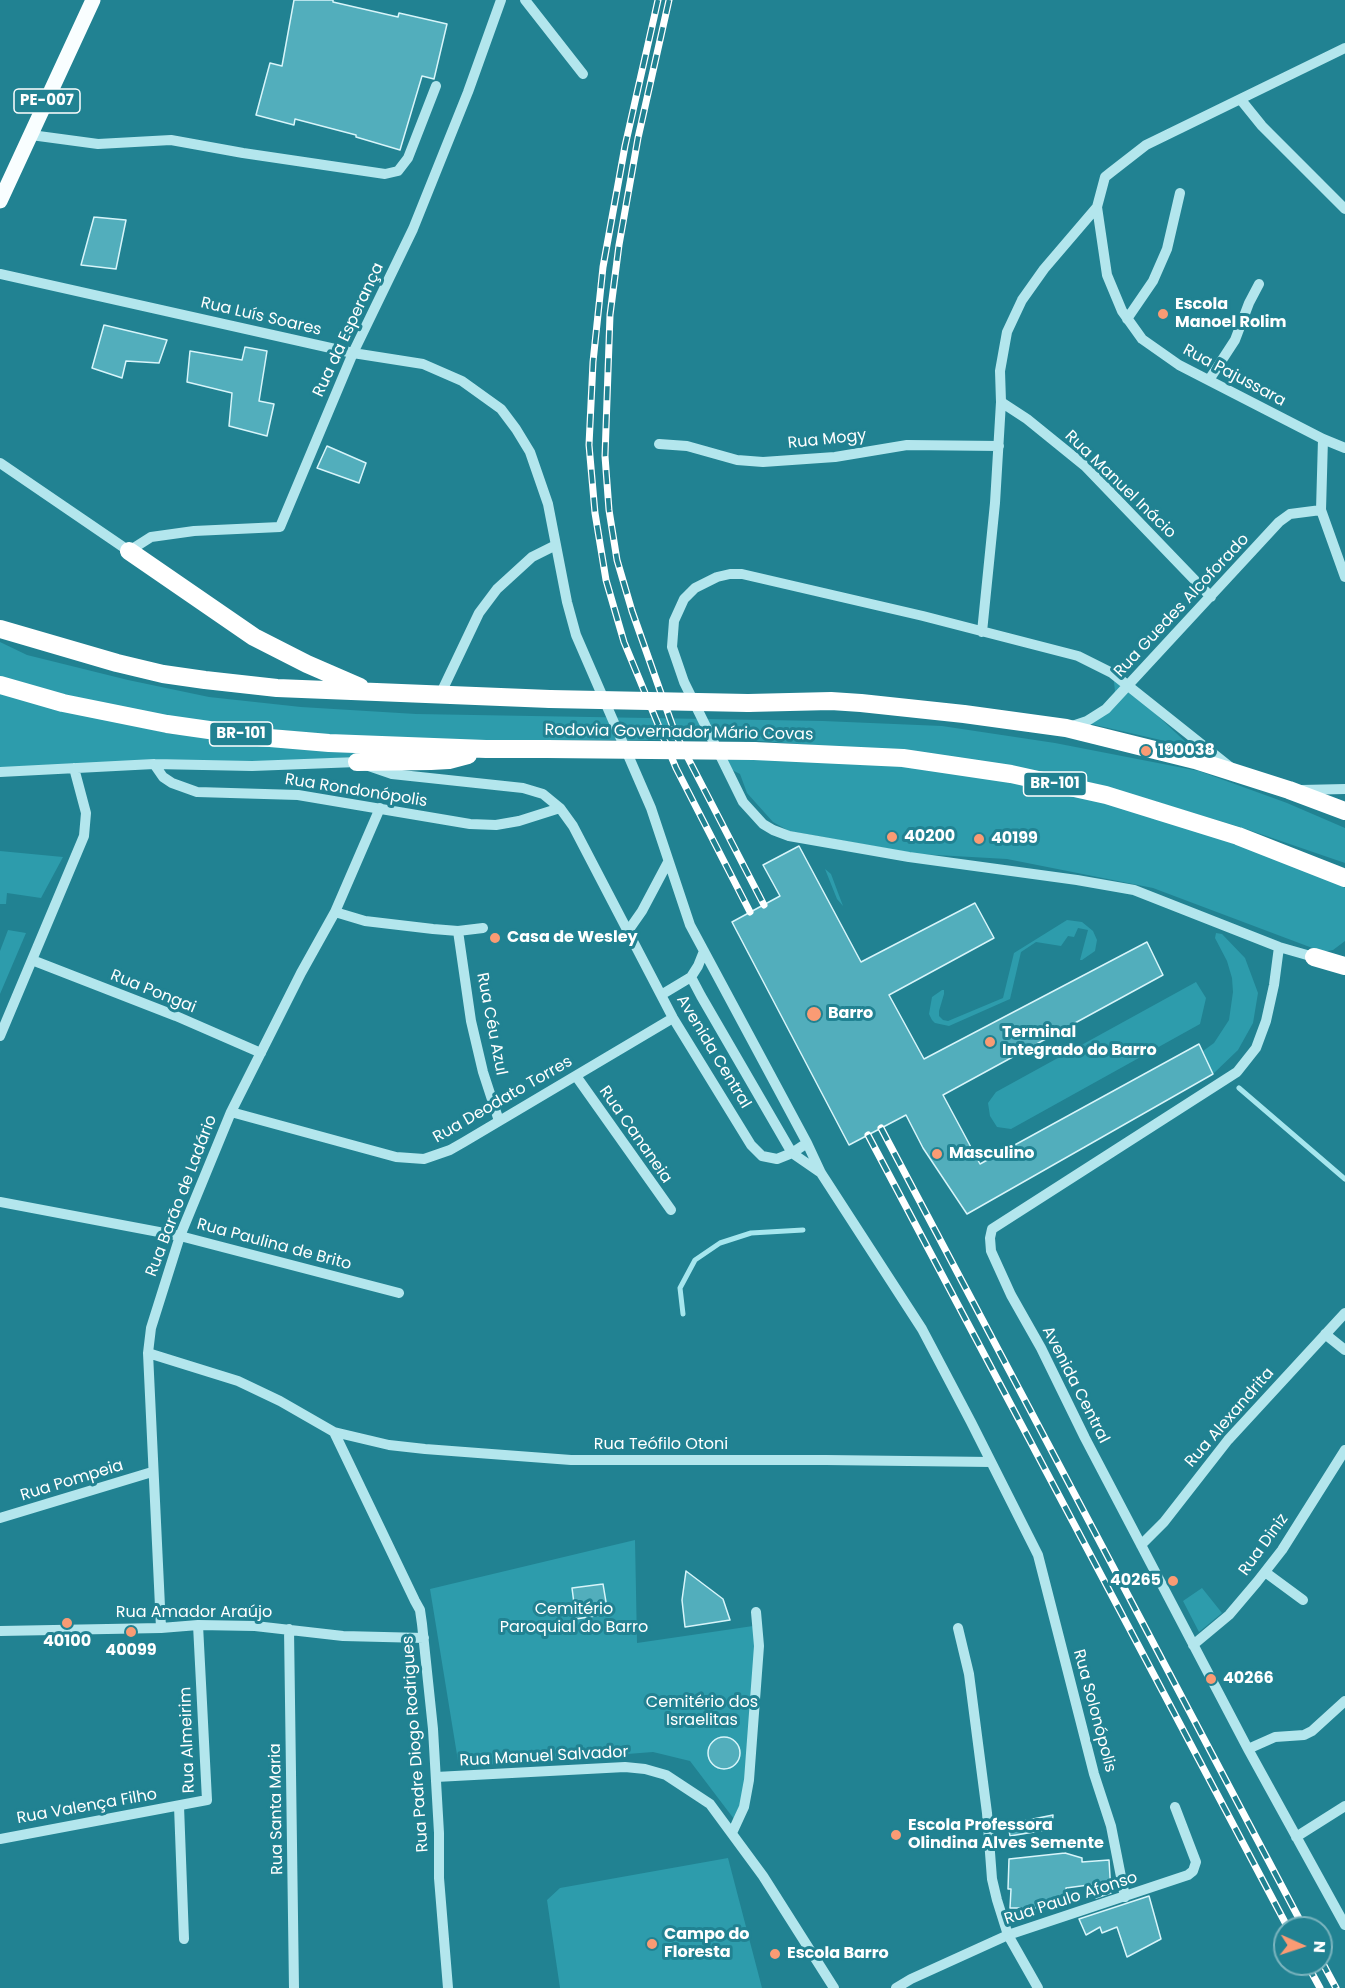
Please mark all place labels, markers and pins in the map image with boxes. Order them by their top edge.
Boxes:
place label: Escola Manoel Rolim [1175,295,1287,333]
marker: Escola Manoel Rolim [1156,307,1170,321]
place label: 190038 [1158,741,1215,761]
marker: 190038 [1139,744,1153,758]
place label: 40200 [904,827,955,847]
place label: 40199 [991,829,1038,849]
marker: 40200 [885,830,899,844]
marker: 40199 [972,832,986,846]
place label: Casa de Wesley [507,928,638,948]
marker: Casa de Wesley [488,931,502,945]
place label: Barro [828,1004,873,1024]
marker: Barro [805,1005,823,1023]
place label: Terminal Integrado do Barro [1002,1023,1157,1061]
marker: Terminal Integrado do Barro [983,1035,997,1049]
place label: Masculino [949,1144,1034,1164]
marker: Masculino [930,1147,944,1161]
place label: 40265 [1110,1571,1161,1591]
marker: 40265 [1166,1574,1180,1588]
marker: 40100 [60,1616,74,1630]
marker: 40099 [124,1625,138,1639]
place label: 40100 [43,1632,91,1652]
place label: 40099 [105,1641,157,1661]
place label: 40266 [1223,1669,1274,1689]
marker: 40266 [1204,1672,1218,1686]
place label: Escola Professora Olindina Alves Semente [908,1816,1104,1854]
marker: Escola Professora Olindina Alves Semente [889,1828,903,1842]
place label: Campo do Floresta [664,1925,750,1963]
marker: Campo do Floresta [645,1937,659,1951]
place label: Escola Barro [787,1944,889,1964]
marker: Escola Barro [768,1947,782,1961]

